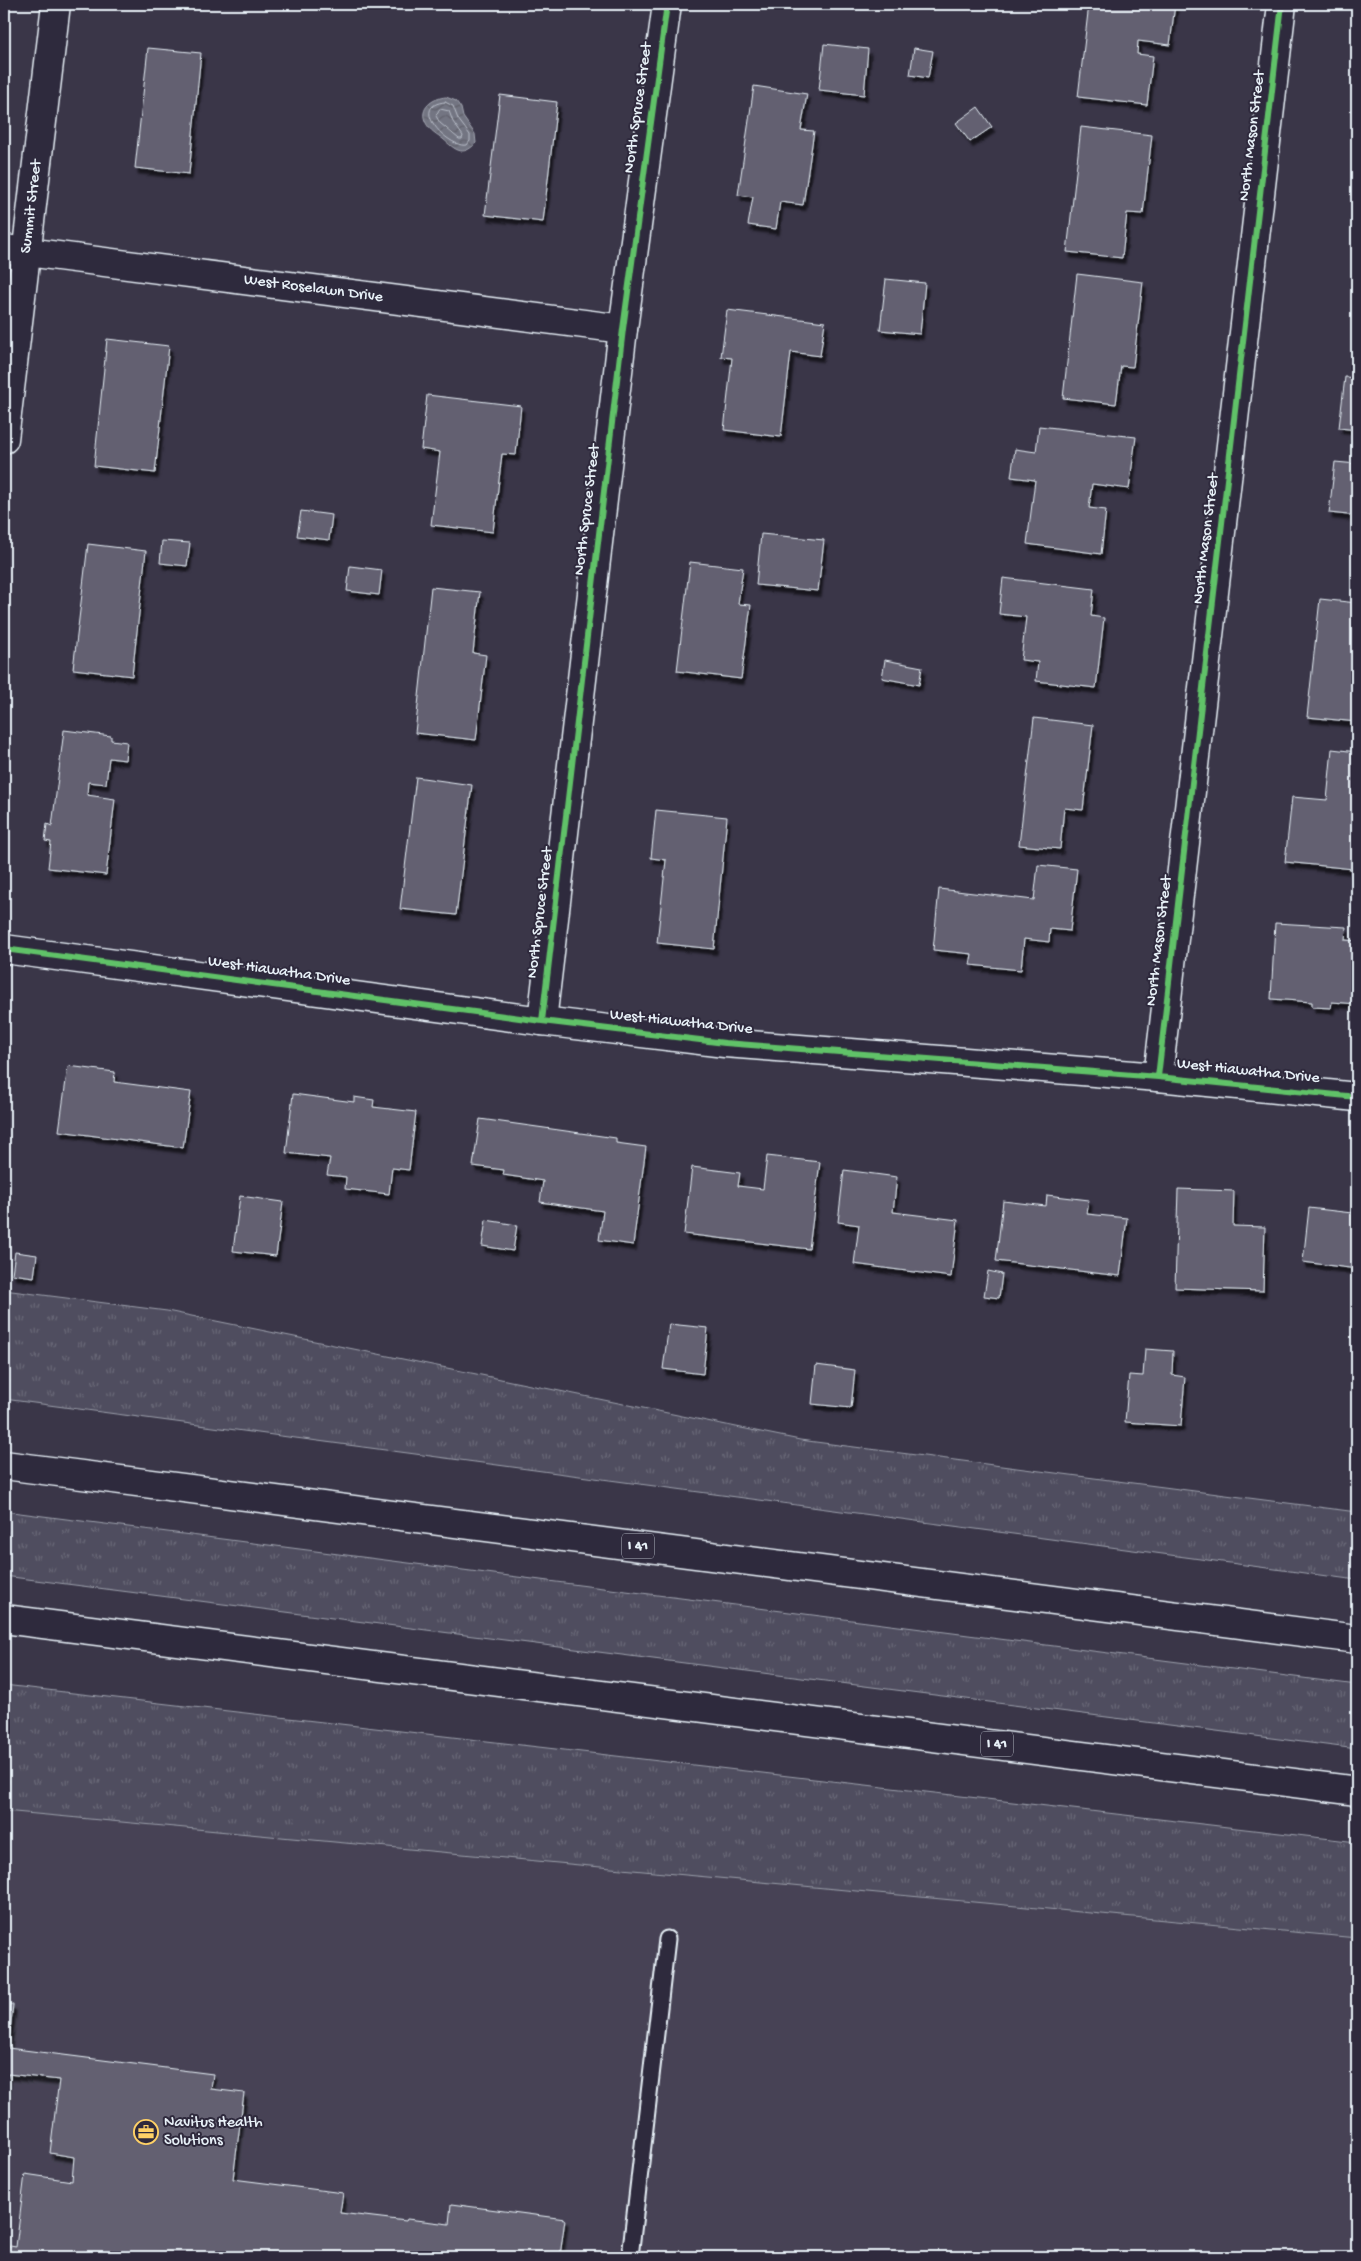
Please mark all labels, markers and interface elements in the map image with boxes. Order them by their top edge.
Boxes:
street label: North Spruce Street [620,40,658,175]
street label: North Mason Street [1236,68,1271,202]
street label: Summit Street [17,157,47,255]
street label: West Roselawn Drive [243,271,385,307]
street label: North Spruce Street [571,442,606,577]
street label: North Mason Street [1190,471,1225,605]
street label: North Spruce Street [524,845,559,980]
street label: North Mason Street [1143,873,1178,1007]
street label: West Hiawatha Drive [207,953,352,991]
street label: West Hiawatha Drive [609,1006,754,1040]
street label: West Hiawatha Drive [1176,1055,1321,1089]
road number: I 41 [622,1534,654,1558]
road number: I 41 [981,1732,1013,1756]
place label: Navitus Health Solutions [164,2114,263,2151]
office icon: Navitus Health Solutions [133,2119,159,2145]

